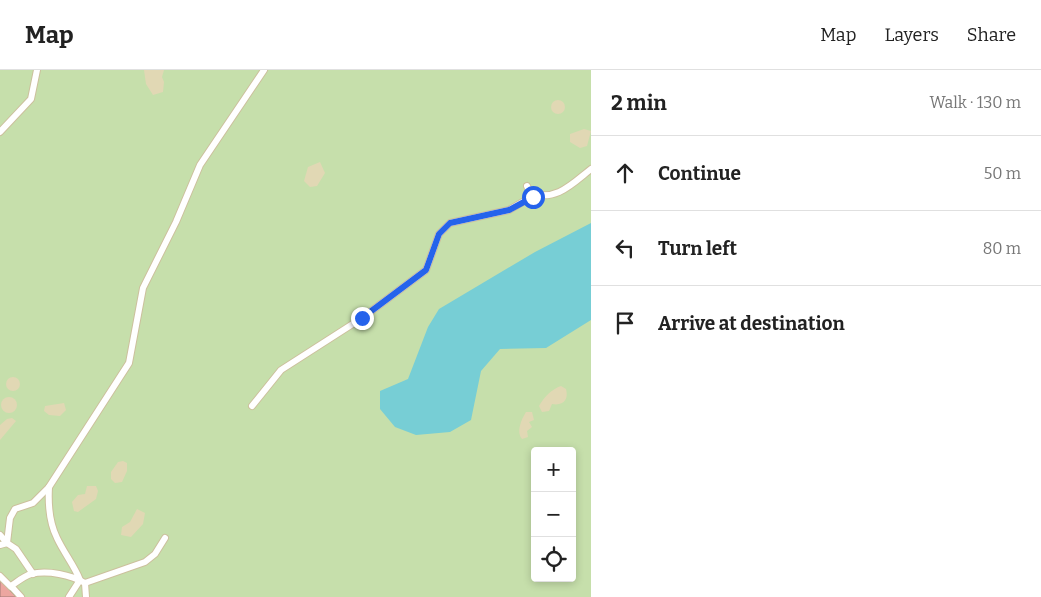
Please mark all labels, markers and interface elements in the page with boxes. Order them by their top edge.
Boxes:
text: Map [25,21,74,49]
text: Map [820,24,856,46]
text: Layers [884,24,939,46]
text: Share [967,24,1016,46]
text: 2 min [611,90,667,116]
text: Walk · 130 m [929,93,1021,112]
icon: ahead [611,159,639,187]
text: Continue [658,162,741,185]
text: 50 m [984,164,1021,183]
route start [522,186,545,209]
icon: left [611,234,639,262]
text: Turn left [658,237,737,260]
text: 80 m [983,239,1021,258]
route end [351,307,374,330]
icon: arrive [611,309,639,337]
text: Arrive at destination [658,312,845,335]
map controls [531,447,576,582]
button: + [531,447,576,492]
button: − [531,492,576,537]
button: locate [531,537,576,582]

